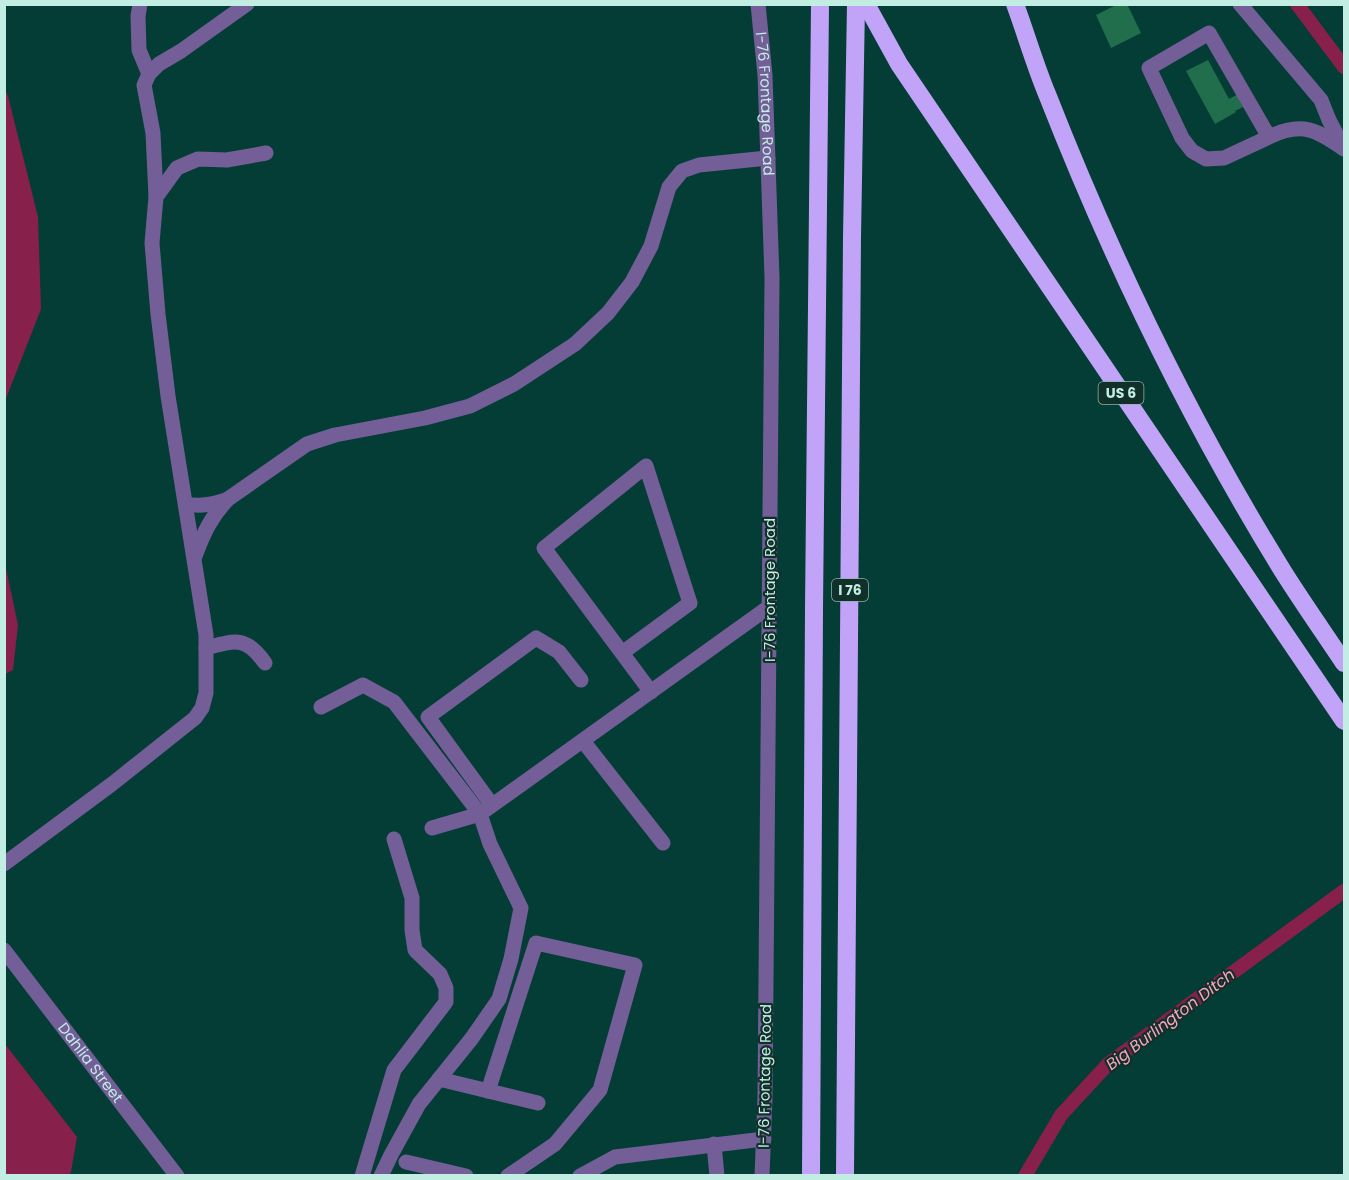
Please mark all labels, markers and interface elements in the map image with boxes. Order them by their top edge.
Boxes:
street label: I-76 Frontage Road [751,31,779,176]
road number: US 6 [1098,382,1144,404]
street label: I-76 Frontage Road [759,518,780,662]
road number: I 76 [832,579,868,601]
water label: Big Burlington Ditch [1101,963,1240,1076]
street label: I-76 Frontage Road [753,1004,776,1148]
street label: Dahlia Street [53,1018,128,1107]

